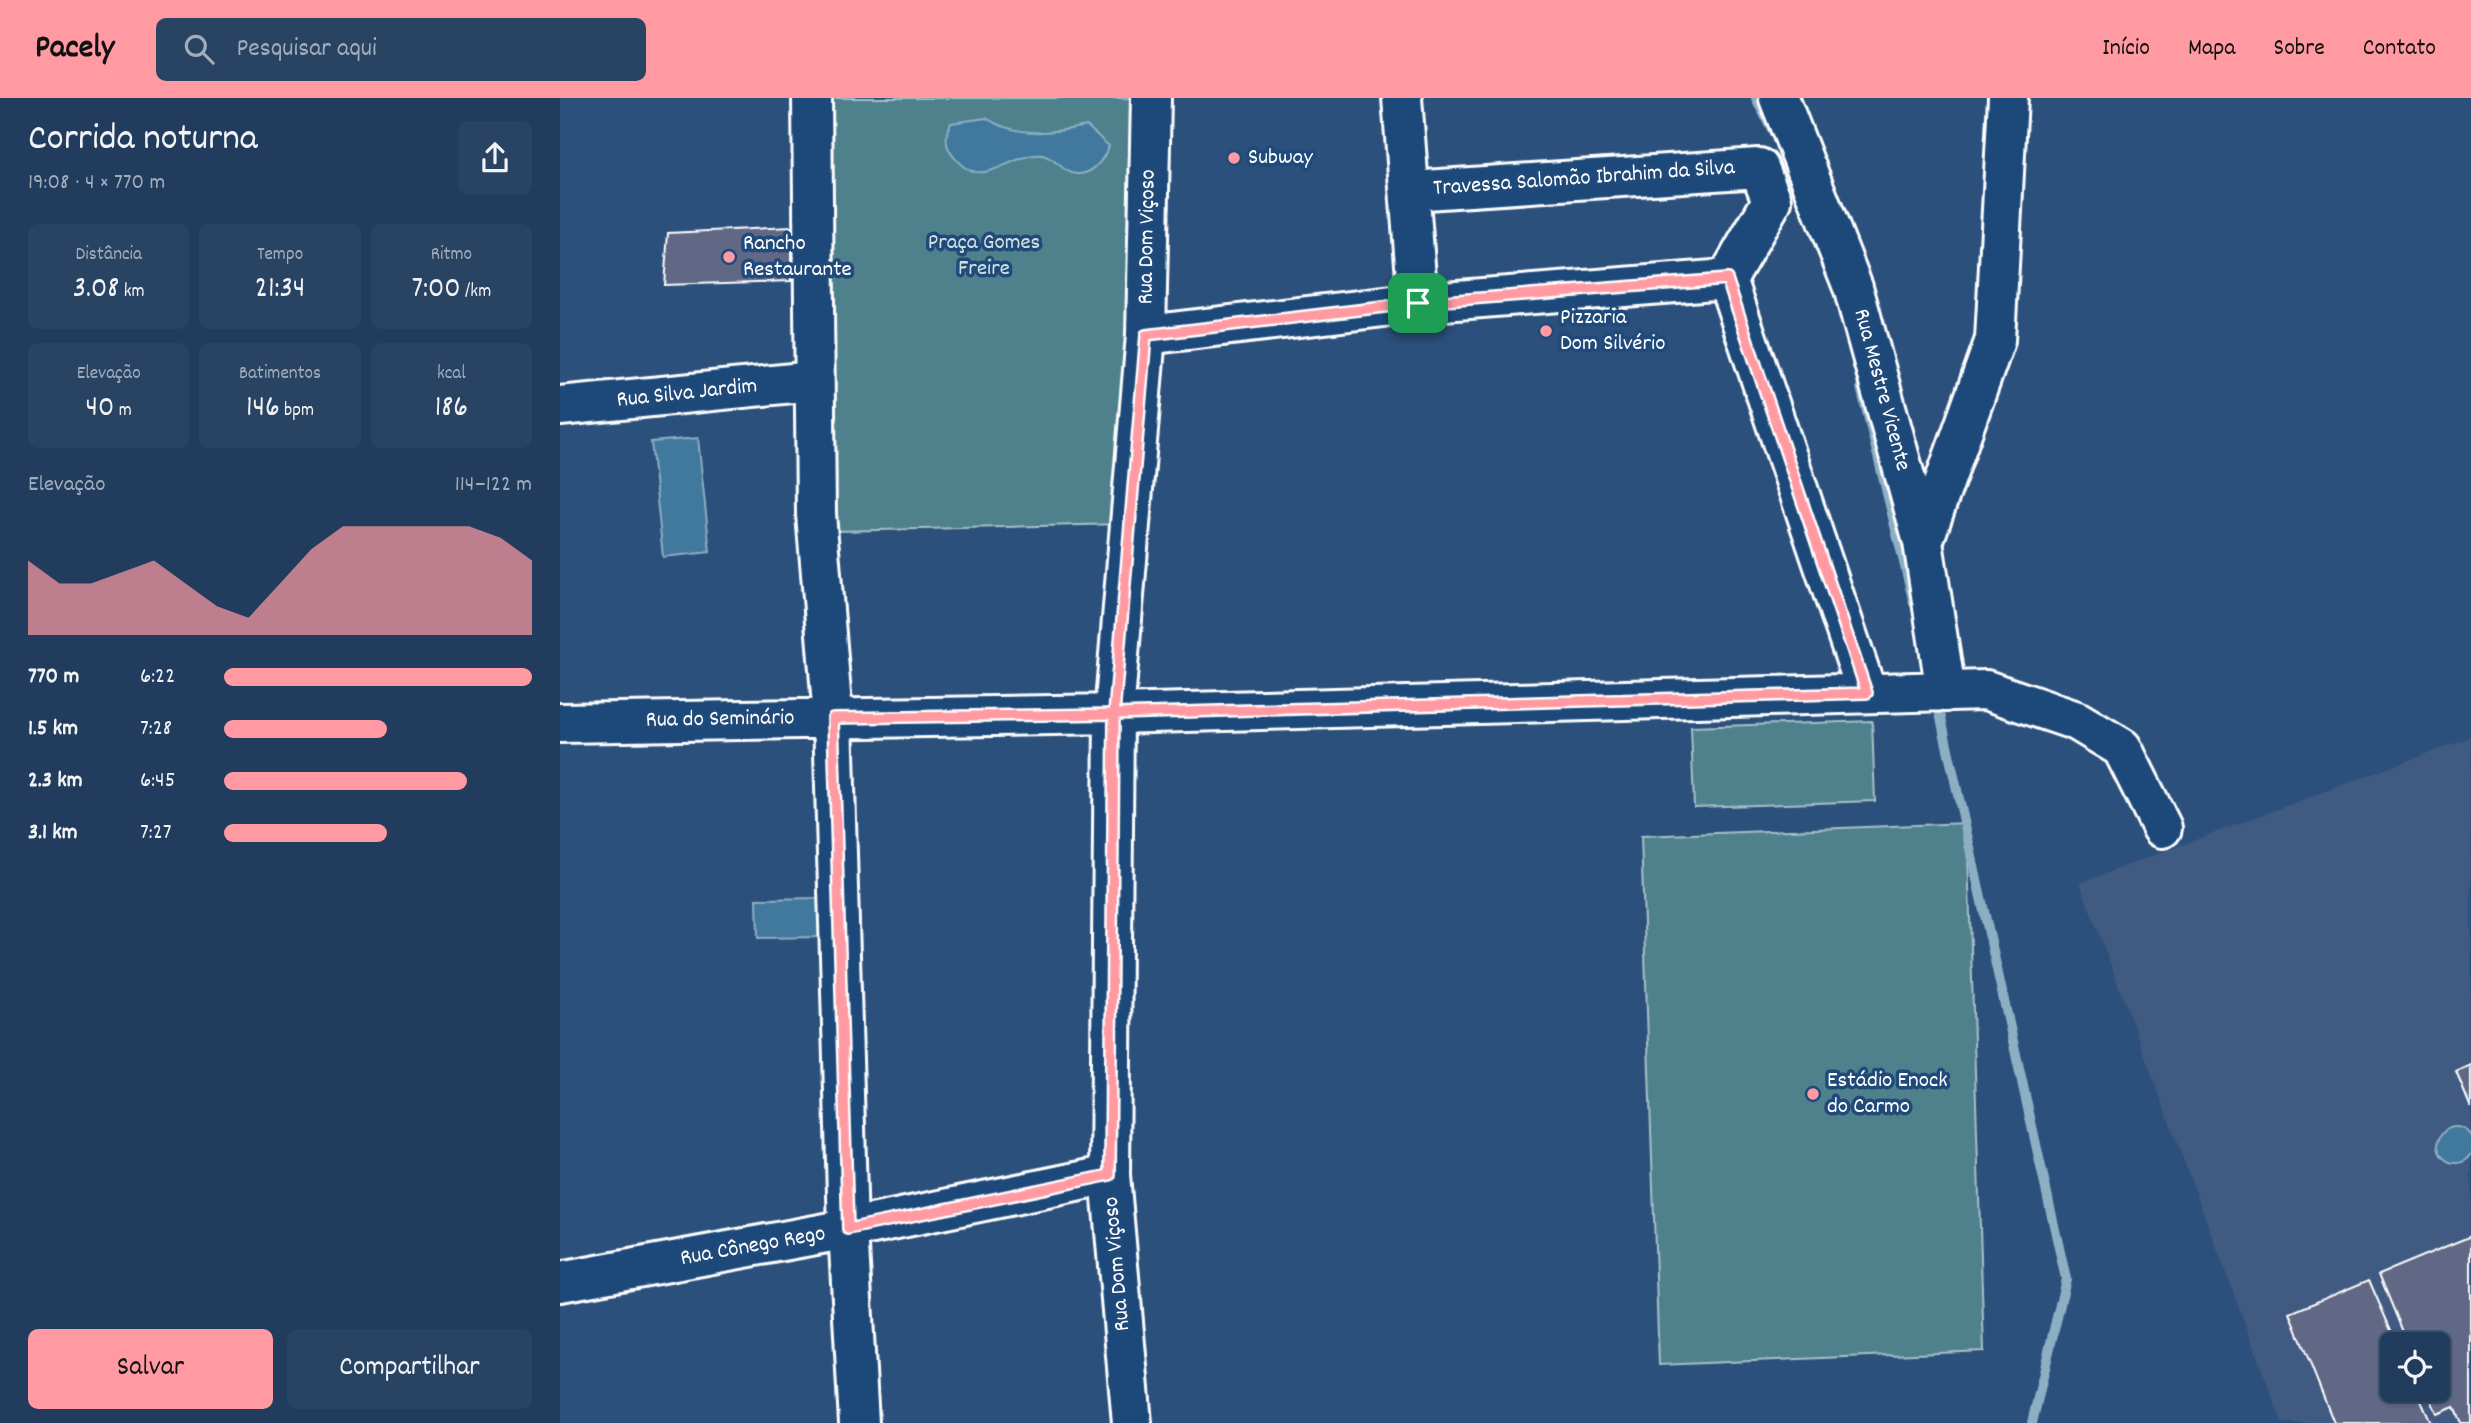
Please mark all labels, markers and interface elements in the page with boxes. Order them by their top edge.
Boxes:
search box [156,18,646,81]
text: Pacely [35,26,114,73]
icon: search [180,30,218,68]
text: Pesquisar aqui [236,31,377,68]
text: Início [2102,32,2150,66]
text: Mapa [2188,32,2236,66]
text: Sobre [2274,32,2325,66]
text: Contato [2363,32,2436,66]
text: Corrida noturna [28,113,258,168]
button: share [458,121,532,195]
place label: Subway [1248,142,1314,175]
marker: Subway [1226,150,1242,166]
street label: Travessa Salomão Ibrahim da Silva [1432,152,1737,206]
text: 19:08 · 4 × 770 m [28,167,165,200]
street label: Rua Dom Viçoso [1130,169,1166,305]
park label: Praça Gomes Freire [928,227,1040,286]
place label: Rancho Restaurante [743,228,852,287]
text: Distância [75,242,142,269]
text: Tempo [257,242,303,269]
text: Ritmo [431,242,472,269]
marker: Rancho Restaurante [721,249,737,265]
text: 3.08 [73,269,119,312]
text: 21:34 [255,269,305,312]
text: 7:00 [411,269,461,312]
pin [1388,273,1448,333]
text: km [119,279,145,306]
text: /km [461,279,491,306]
icon: arrive [1399,284,1437,322]
place label: Pizzaria Dom Silvério [1560,302,1665,361]
street label: Rua Mestre Vicente [1843,305,1919,475]
marker: Pizzaria Dom Silvério [1538,323,1554,339]
text: Elevação [77,361,141,388]
text: Batimentos [239,361,321,388]
text: kcal [437,361,466,388]
street label: Rua Silva Jardim [615,370,759,418]
text: 40 [86,388,114,431]
text: 146 [246,388,280,431]
text: 186 [435,388,468,431]
text: m [114,398,132,425]
text: bpm [280,398,314,425]
text: Elevação [28,469,105,502]
text: 114–122 m [455,469,532,502]
text: 770 m [28,661,79,694]
text: 6:22 [140,661,175,694]
street label: Rua do Seminário [645,702,795,738]
text: 1.5 km [28,713,78,746]
text: 7:28 [140,713,172,746]
text: 2.3 km [28,765,83,798]
text: 6:45 [140,765,175,798]
text: 3.1 km [28,817,78,850]
text: 7:27 [140,817,172,850]
place label: Estádio Enock do Carmo [1827,1065,1948,1124]
marker: Estádio Enock do Carmo [1805,1086,1821,1102]
street label: Rua Dom Viçoso [1096,1195,1140,1333]
street label: Rua Cônego Rego [678,1218,828,1276]
button: Salvar [28,1329,273,1409]
button: Compartilhar [287,1329,532,1409]
map controls [2380,1332,2450,1402]
button: locate [2380,1332,2450,1402]

